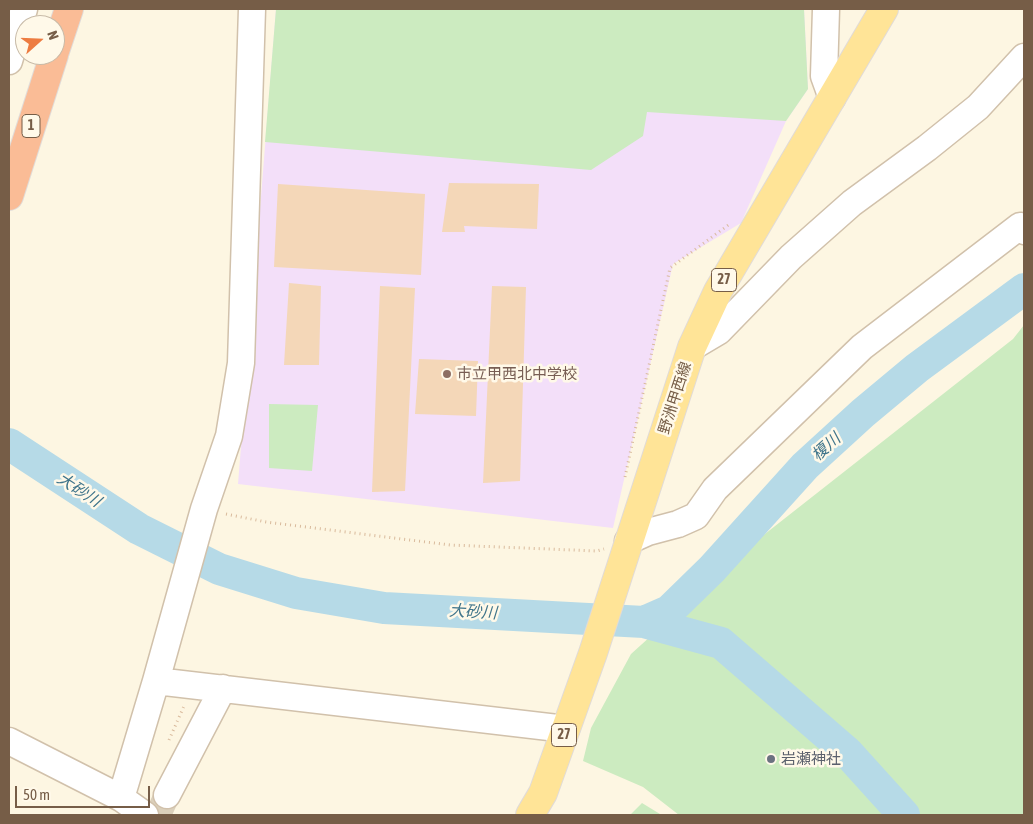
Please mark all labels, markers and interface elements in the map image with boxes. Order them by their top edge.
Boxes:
north arrow [15,15,65,65]
text: N [44,29,62,42]
road number: 1 [22,114,40,138]
road number: 27 [712,268,736,292]
street label: 野洲甲西線 [655,360,695,436]
place label: 市立甲西北中学校 [457,365,577,383]
marker: 市立甲西北中学校 [441,368,453,380]
water label: 榎川 [808,429,844,465]
water label: 大砂川 [54,469,104,511]
water label: 大砂川 [449,601,497,623]
road number: 27 [552,724,576,746]
place label: 岩瀬神社 [781,750,841,768]
marker: 岩瀬神社 [765,753,777,765]
scale bar [18,776,152,808]
text: 50 m [23,786,50,803]

